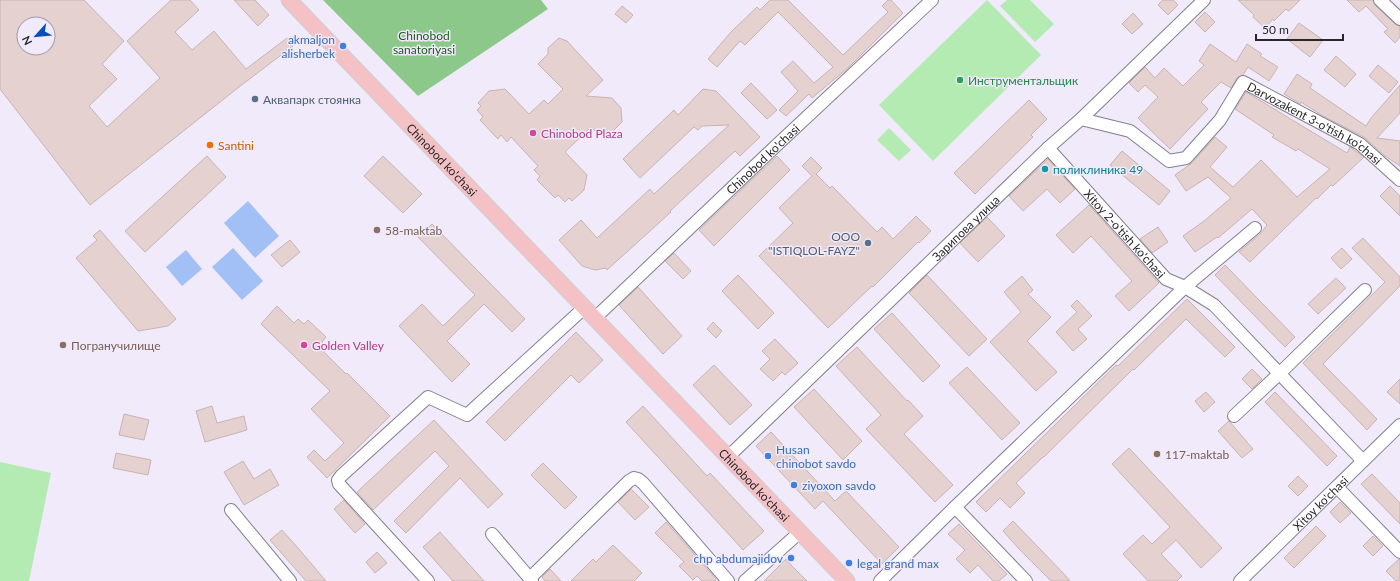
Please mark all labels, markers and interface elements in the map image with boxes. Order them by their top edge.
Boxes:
north arrow [16,16,56,56]
scale bar [1256,16,1343,42]
text: 50 m [1262,22,1289,37]
park label: Chinobod sanatoriyasi [393,28,455,57]
place label: akmaljon alisherbek [282,32,336,61]
text: N [19,34,34,47]
marker: akmaljon alisherbek [338,41,348,51]
place label: Инструментальщик [968,73,1079,88]
marker: Инструментальщик [955,75,965,85]
street label: Darvozakent 3-o'tish ko'chasi [1245,78,1385,168]
place label: Аквапарк стоянка [263,92,361,107]
marker: Аквапарк стоянка [250,94,260,104]
street label: Chinobod ko'chasi [404,120,481,199]
street label: Chinobod ko'chasi [723,120,802,197]
place label: Chinobod Plaza [541,126,623,141]
marker: Chinobod Plaza [528,128,538,138]
place label: Santini [218,138,254,153]
marker: Santini [205,140,215,150]
place label: поликлиника 49 [1053,162,1143,177]
marker: поликлиника 49 [1040,164,1050,174]
street label: Xitoy 2-o'tish ko'chasi [1081,186,1169,281]
street label: Зарипова улица [929,192,1002,264]
place label: 58-maktab [385,223,443,238]
marker: 58-maktab [372,225,382,235]
place label: ООО "ISTIQLOL-FAYZ" [768,229,860,258]
marker: ООО "ISTIQLOL-FAYZ" [863,238,873,248]
place label: Погранучилище [71,338,161,353]
place label: Golden Valley [312,338,385,353]
marker: Погранучилище [58,340,68,350]
marker: Golden Valley [299,340,309,350]
place label: Husan chinobot savdo [776,442,856,471]
street label: Chinobod ko'chasi [716,445,793,524]
place label: 117-maktab [1165,447,1230,462]
marker: 117-maktab [1152,449,1162,459]
marker: Husan chinobot savdo [763,451,773,461]
street label: Xitoy ko'chasi [1289,472,1351,533]
place label: ziyoxon savdo [802,478,876,493]
marker: ziyoxon savdo [789,480,799,490]
place label: chp abdumajidov [694,551,784,566]
marker: chp abdumajidov [786,553,796,563]
place label: legal grand max [857,556,939,571]
marker: legal grand max [844,558,854,568]

